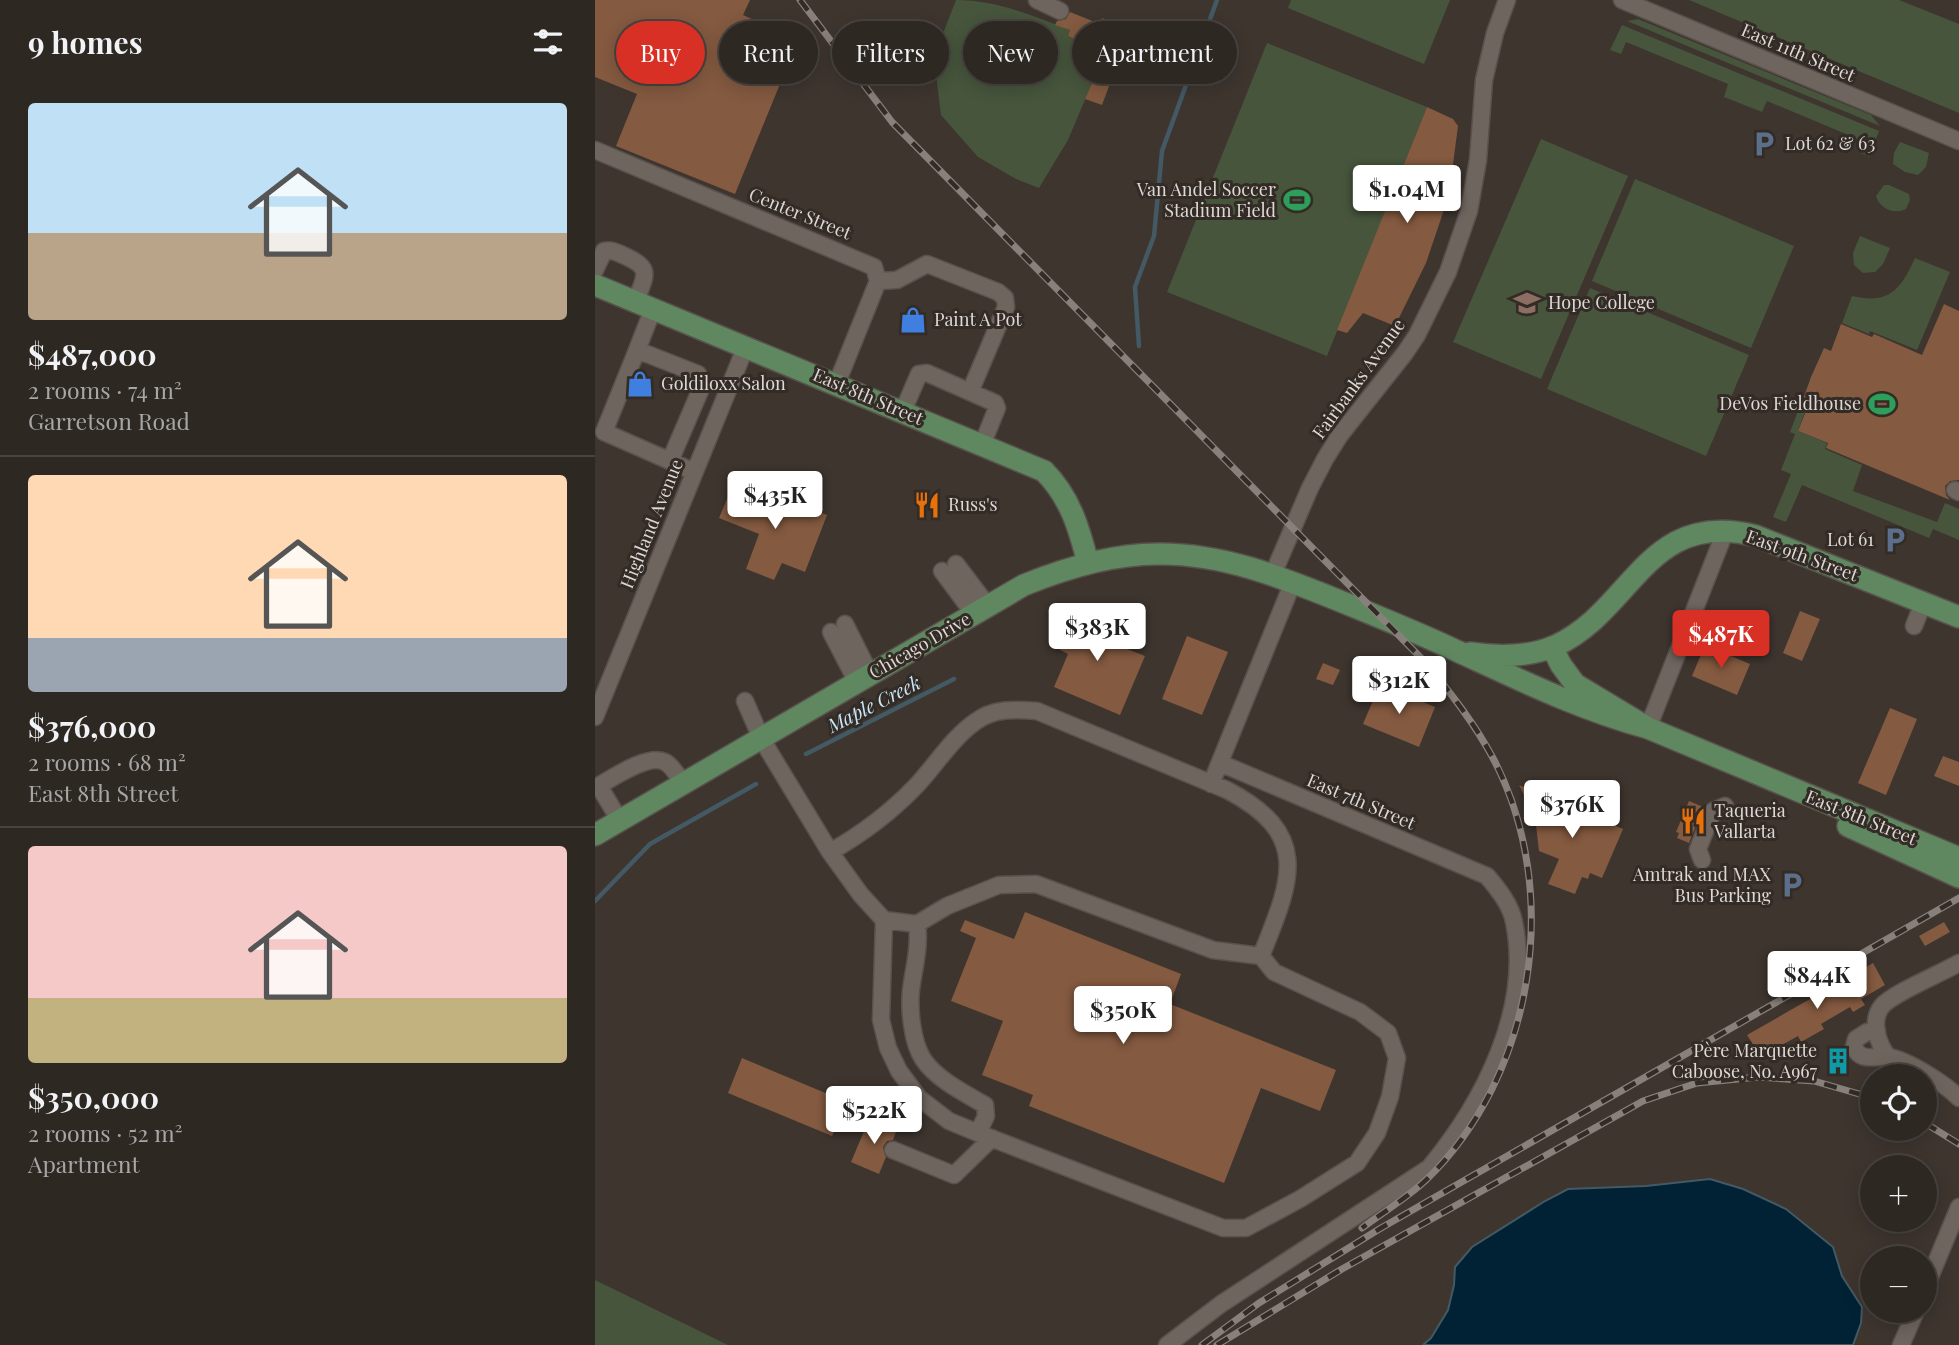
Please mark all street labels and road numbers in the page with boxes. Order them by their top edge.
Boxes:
street label: East 11th Street [1738,17,1860,87]
street label: Center Street [746,182,856,245]
street label: Fairbanks Avenue [1306,314,1410,443]
street label: East 8th Street [810,362,928,430]
street label: Highland Avenue [614,455,688,592]
street label: East 9th Street [1743,524,1862,587]
street label: Chicago Drive [864,606,975,684]
street label: East 7th Street [1303,767,1420,835]
street label: East 8th Street [1802,784,1921,850]

